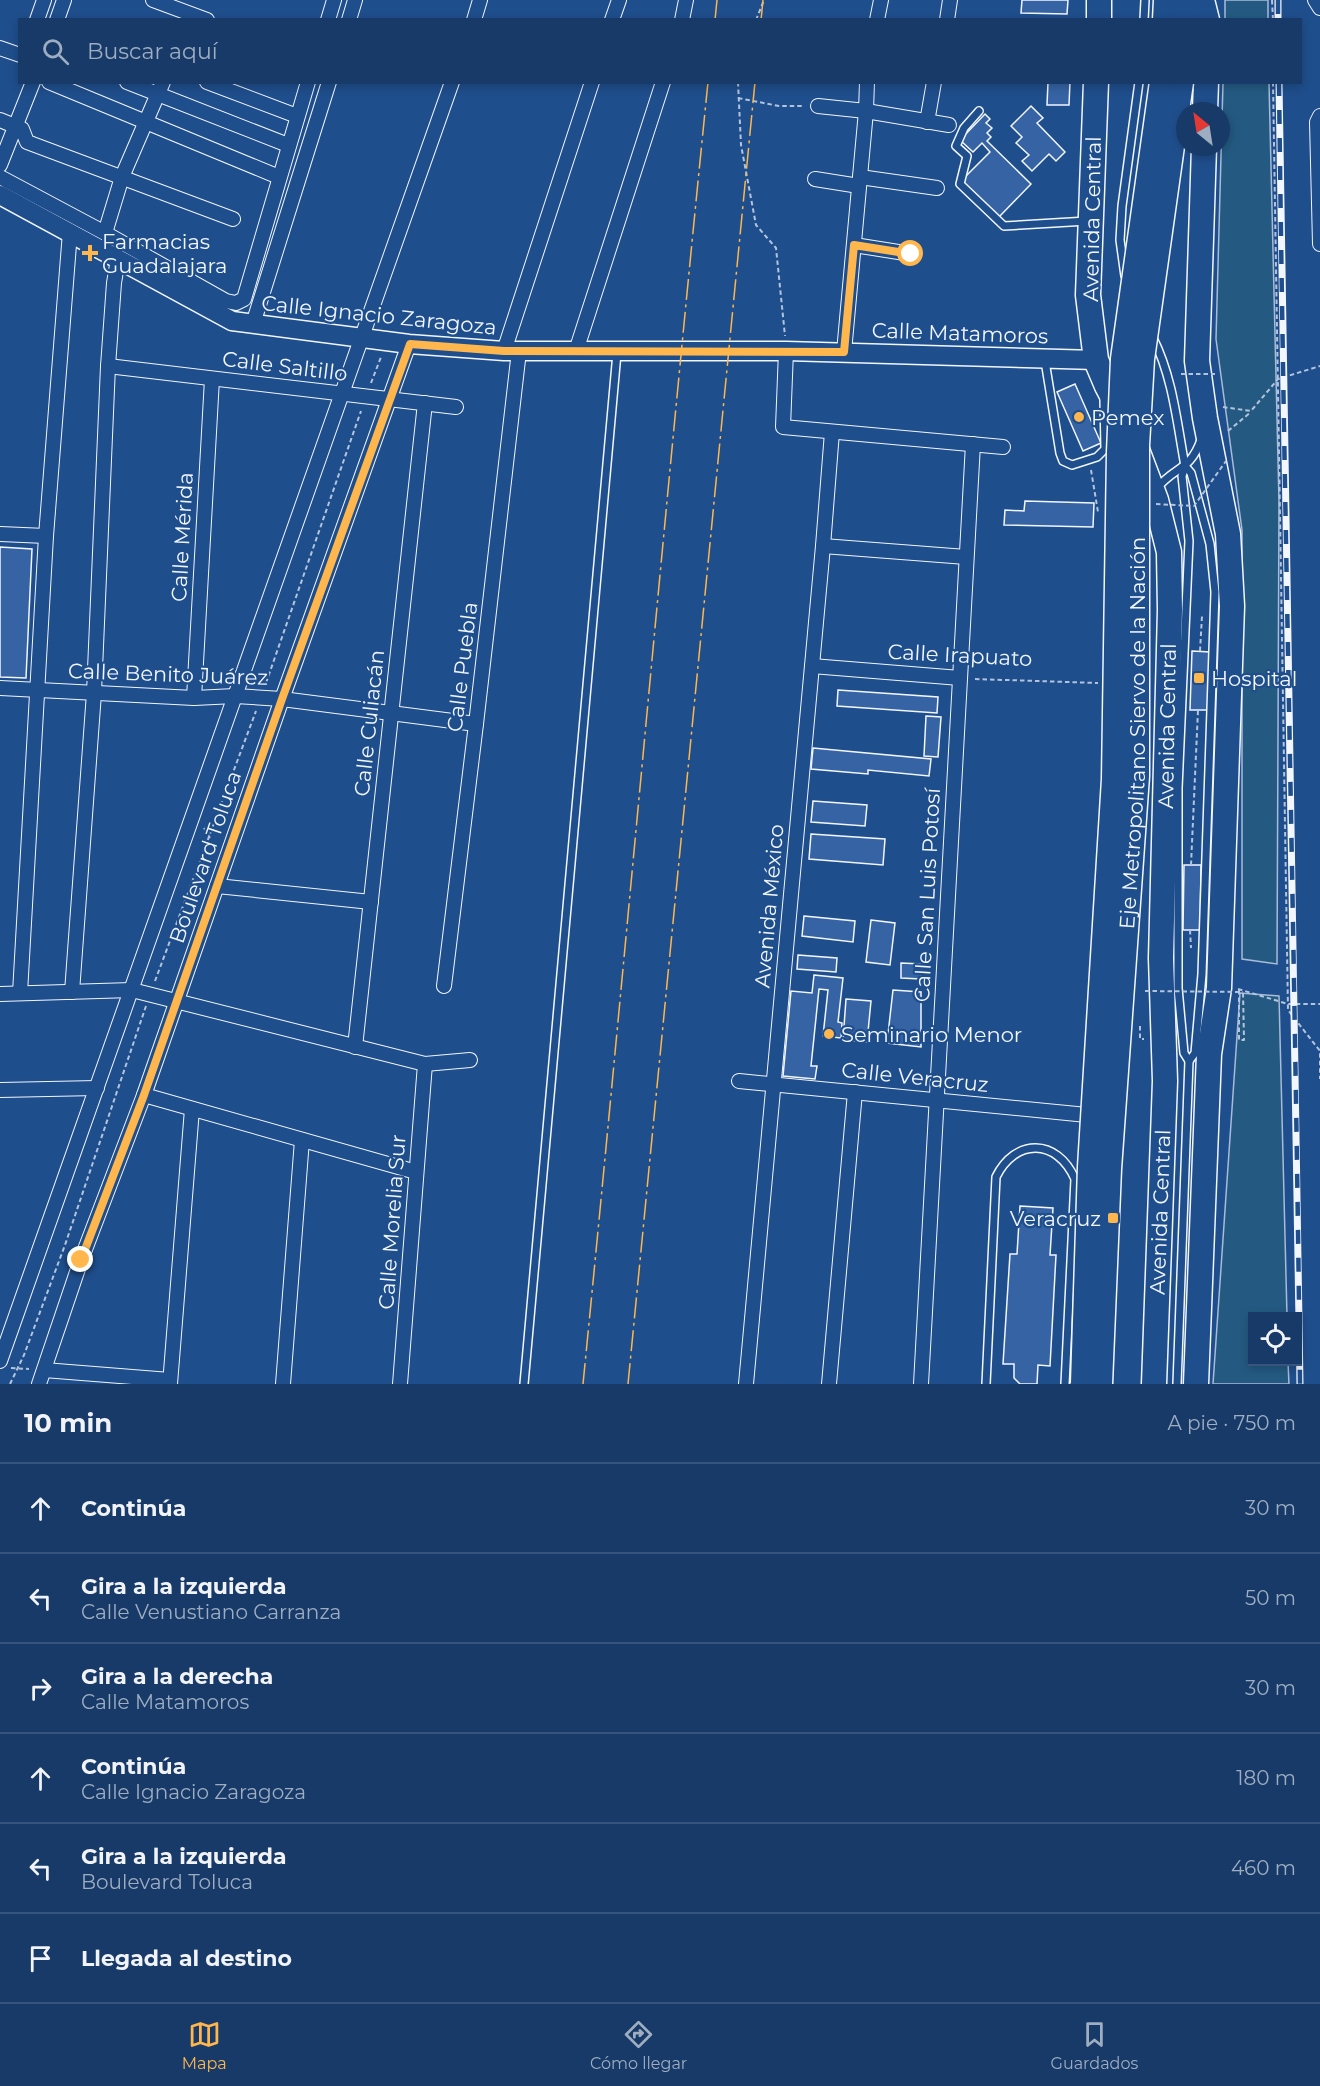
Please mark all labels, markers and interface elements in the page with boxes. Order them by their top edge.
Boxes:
search box [18,18,1302,84]
icon: search [39,35,72,68]
text: Buscar aquí [87,38,218,65]
north arrow [1176,102,1230,156]
street label: Avenida Central [1078,136,1106,302]
place label: Farmacias Guadalajara [102,229,228,278]
route start [897,240,923,266]
marker: Farmacias Guadalajara [83,246,97,260]
street label: Calle Ignacio Zaragoza [260,290,498,340]
street label: Calle Matamoros [871,317,1049,349]
street label: Calle Saltillo [221,346,349,386]
place label: Pemex [1091,405,1164,430]
marker: Pemex [1072,410,1086,424]
street label: Calle Mérida [166,471,198,603]
street label: Eje Metropolitano Siervo de la Nación [1114,537,1150,930]
street label: Calle Puebla [442,601,482,733]
street label: Calle Irapuato [887,639,1033,671]
street label: Avenida Central [1153,643,1181,809]
street label: Calle Culiacán [349,648,389,798]
street label: Calle Benito Juárez [68,658,268,690]
place label: Hospital [1211,666,1297,691]
marker: Hospital [1192,671,1206,685]
street label: Boulevard Toluca [164,768,246,946]
street label: Calle San Luis Potosí [909,786,945,1003]
street label: Avenida México [749,823,789,989]
place label: Seminario Menor [841,1022,1022,1047]
marker: Seminario Menor [822,1027,836,1041]
street label: Calle Veracruz [840,1057,990,1097]
street label: Avenida Central [1145,1129,1175,1295]
street label: Calle Morelia Sur [373,1134,411,1310]
place label: Veracruz [1010,1206,1101,1231]
marker: Veracruz [1106,1211,1120,1225]
route end [67,1246,93,1272]
map controls [1248,1312,1302,1366]
button: locate [1248,1312,1302,1366]
text: 10 min [24,1407,112,1439]
text: A pie · 750 m [1167,1411,1296,1435]
icon: ahead [24,1492,57,1525]
text: Continúa [81,1495,186,1522]
text: 30 m [1245,1496,1296,1520]
text: Gira a la izquierda [81,1573,287,1600]
icon: left [24,1582,57,1615]
text: 50 m [1245,1586,1296,1610]
text: Calle Venustiano Carranza [81,1600,341,1624]
text: Gira a la derecha [81,1663,273,1690]
icon: right [24,1672,57,1705]
text: 30 m [1245,1676,1296,1700]
text: Calle Matamoros [81,1690,249,1714]
text: Continúa [81,1753,186,1780]
icon: ahead [24,1762,57,1795]
text: 180 m [1236,1766,1296,1790]
text: Calle Ignacio Zaragoza [81,1780,306,1804]
text: Gira a la izquierda [81,1843,287,1870]
icon: left [24,1852,57,1885]
text: 460 m [1231,1856,1296,1880]
text: Boulevard Toluca [81,1870,253,1894]
icon: arrive [24,1942,57,1975]
text: Llegada al destino [81,1945,292,1972]
tab: Mapa [182,2018,227,2073]
tab: Cómo llegar [590,2018,687,2073]
tab: Guardados [1051,2018,1138,2073]

